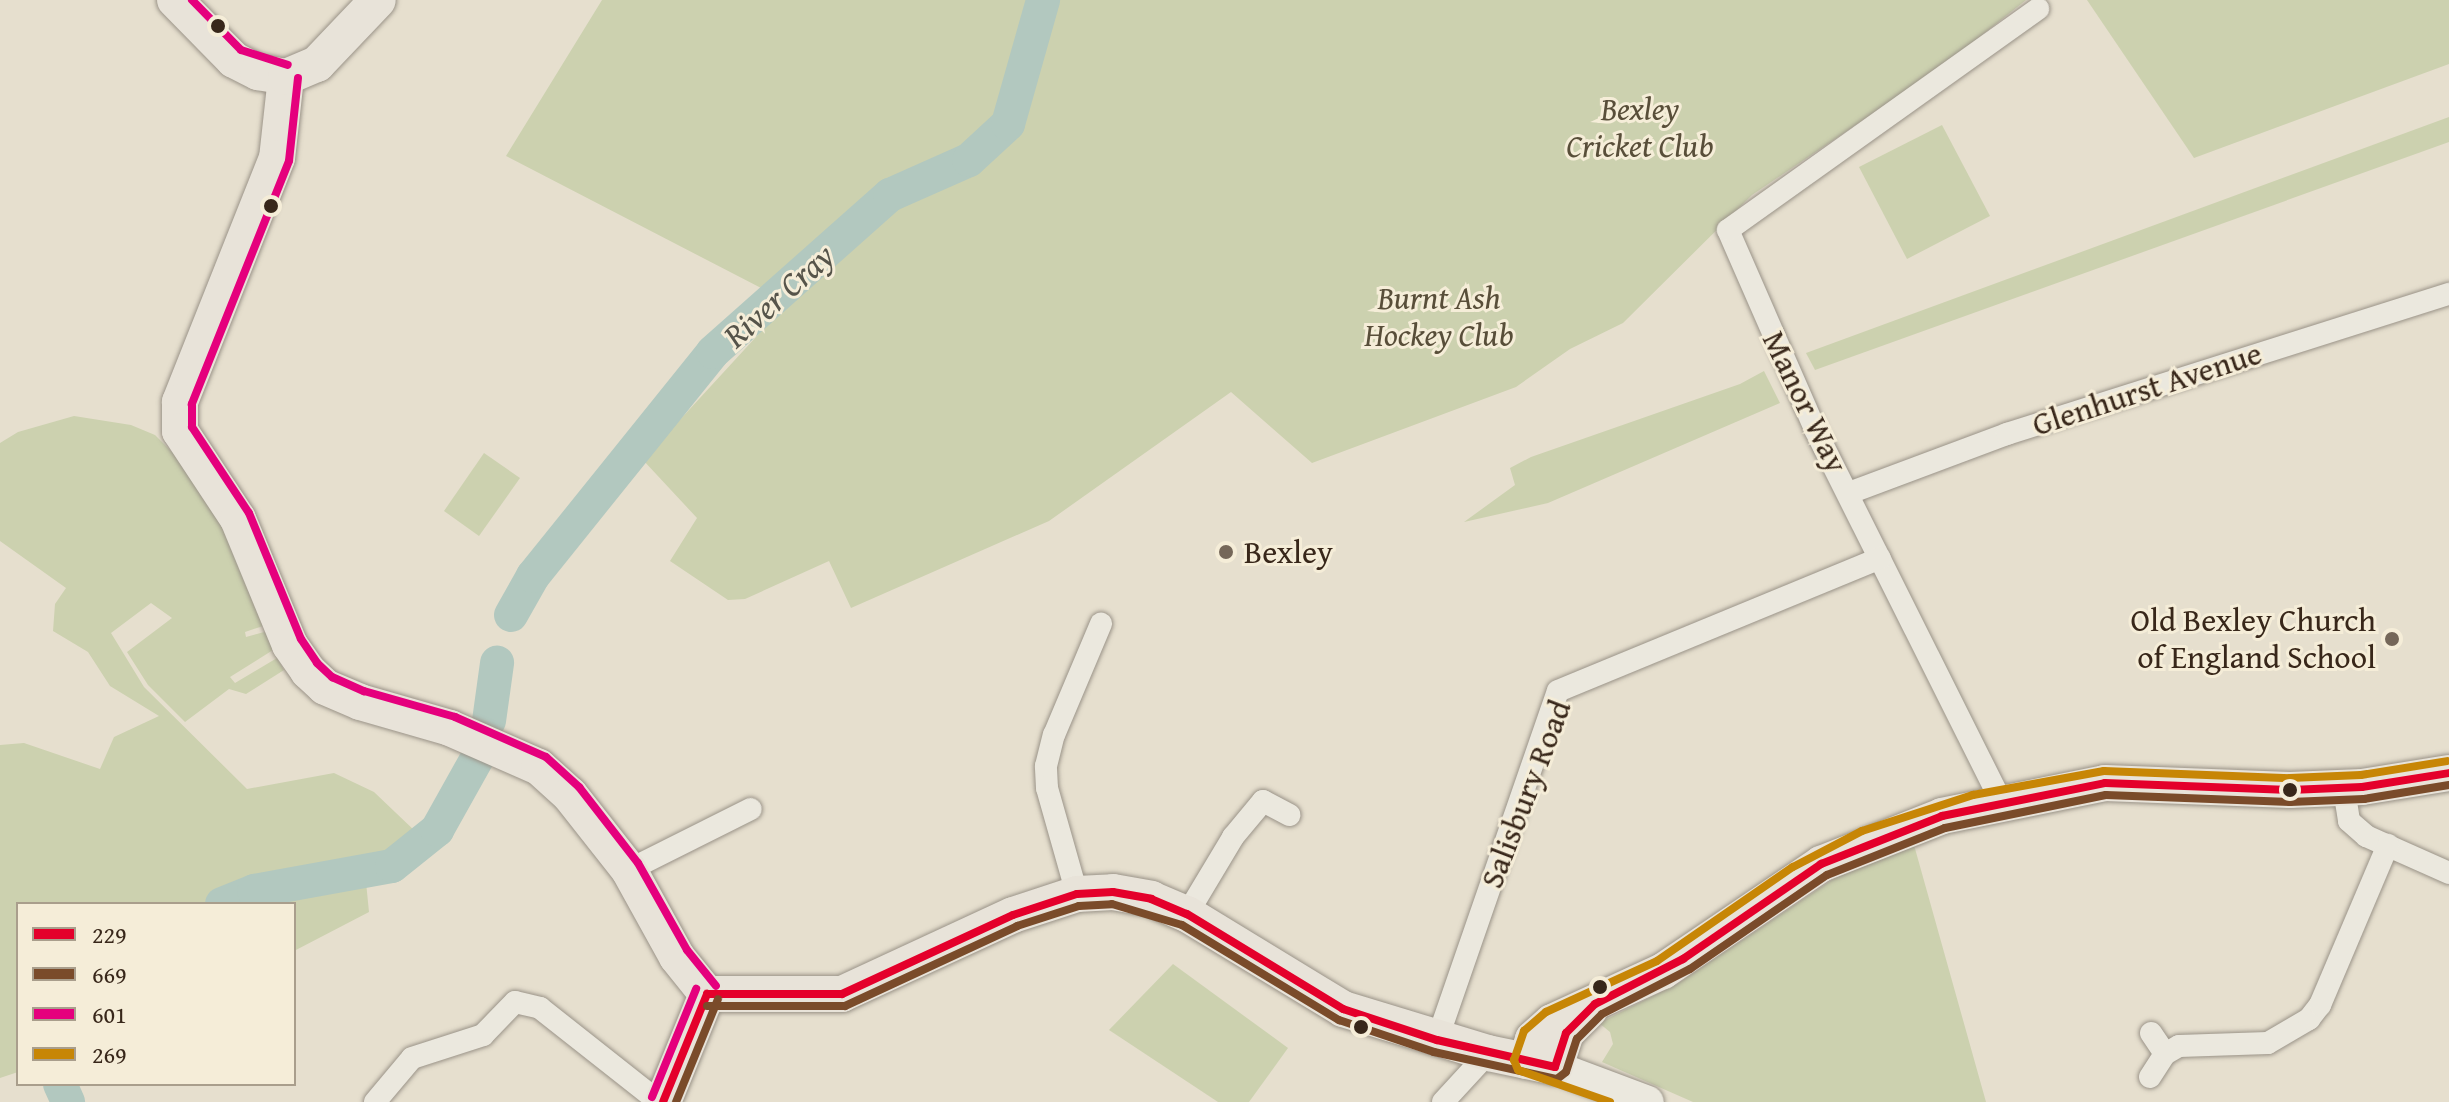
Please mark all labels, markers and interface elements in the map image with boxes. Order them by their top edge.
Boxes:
unlabelled marker [210,18,226,34]
park label: Bexley Cricket Club [1566,91,1714,166]
unlabelled marker [263,198,279,214]
water label: River Cray [714,235,842,355]
park label: Burnt Ash Hockey Club [1364,280,1514,355]
street label: Manor Way [1754,325,1856,479]
street label: Glenhurst Avenue [2028,334,2266,444]
place label: Bexley [1244,533,1333,571]
marker: Bexley [1215,541,1237,563]
place label: Old Bexley Church of England School [2130,602,2376,677]
marker: Old Bexley Church of England School [2383,630,2401,648]
street label: Salisbury Road [1473,694,1579,894]
unlabelled marker [2282,782,2298,798]
legend [16,902,296,1086]
text: 229 [92,917,127,952]
text: 669 [92,957,127,992]
unlabelled marker [1592,979,1608,995]
text: 601 [92,997,127,1032]
unlabelled marker [1353,1019,1369,1035]
text: 269 [92,1037,127,1072]

